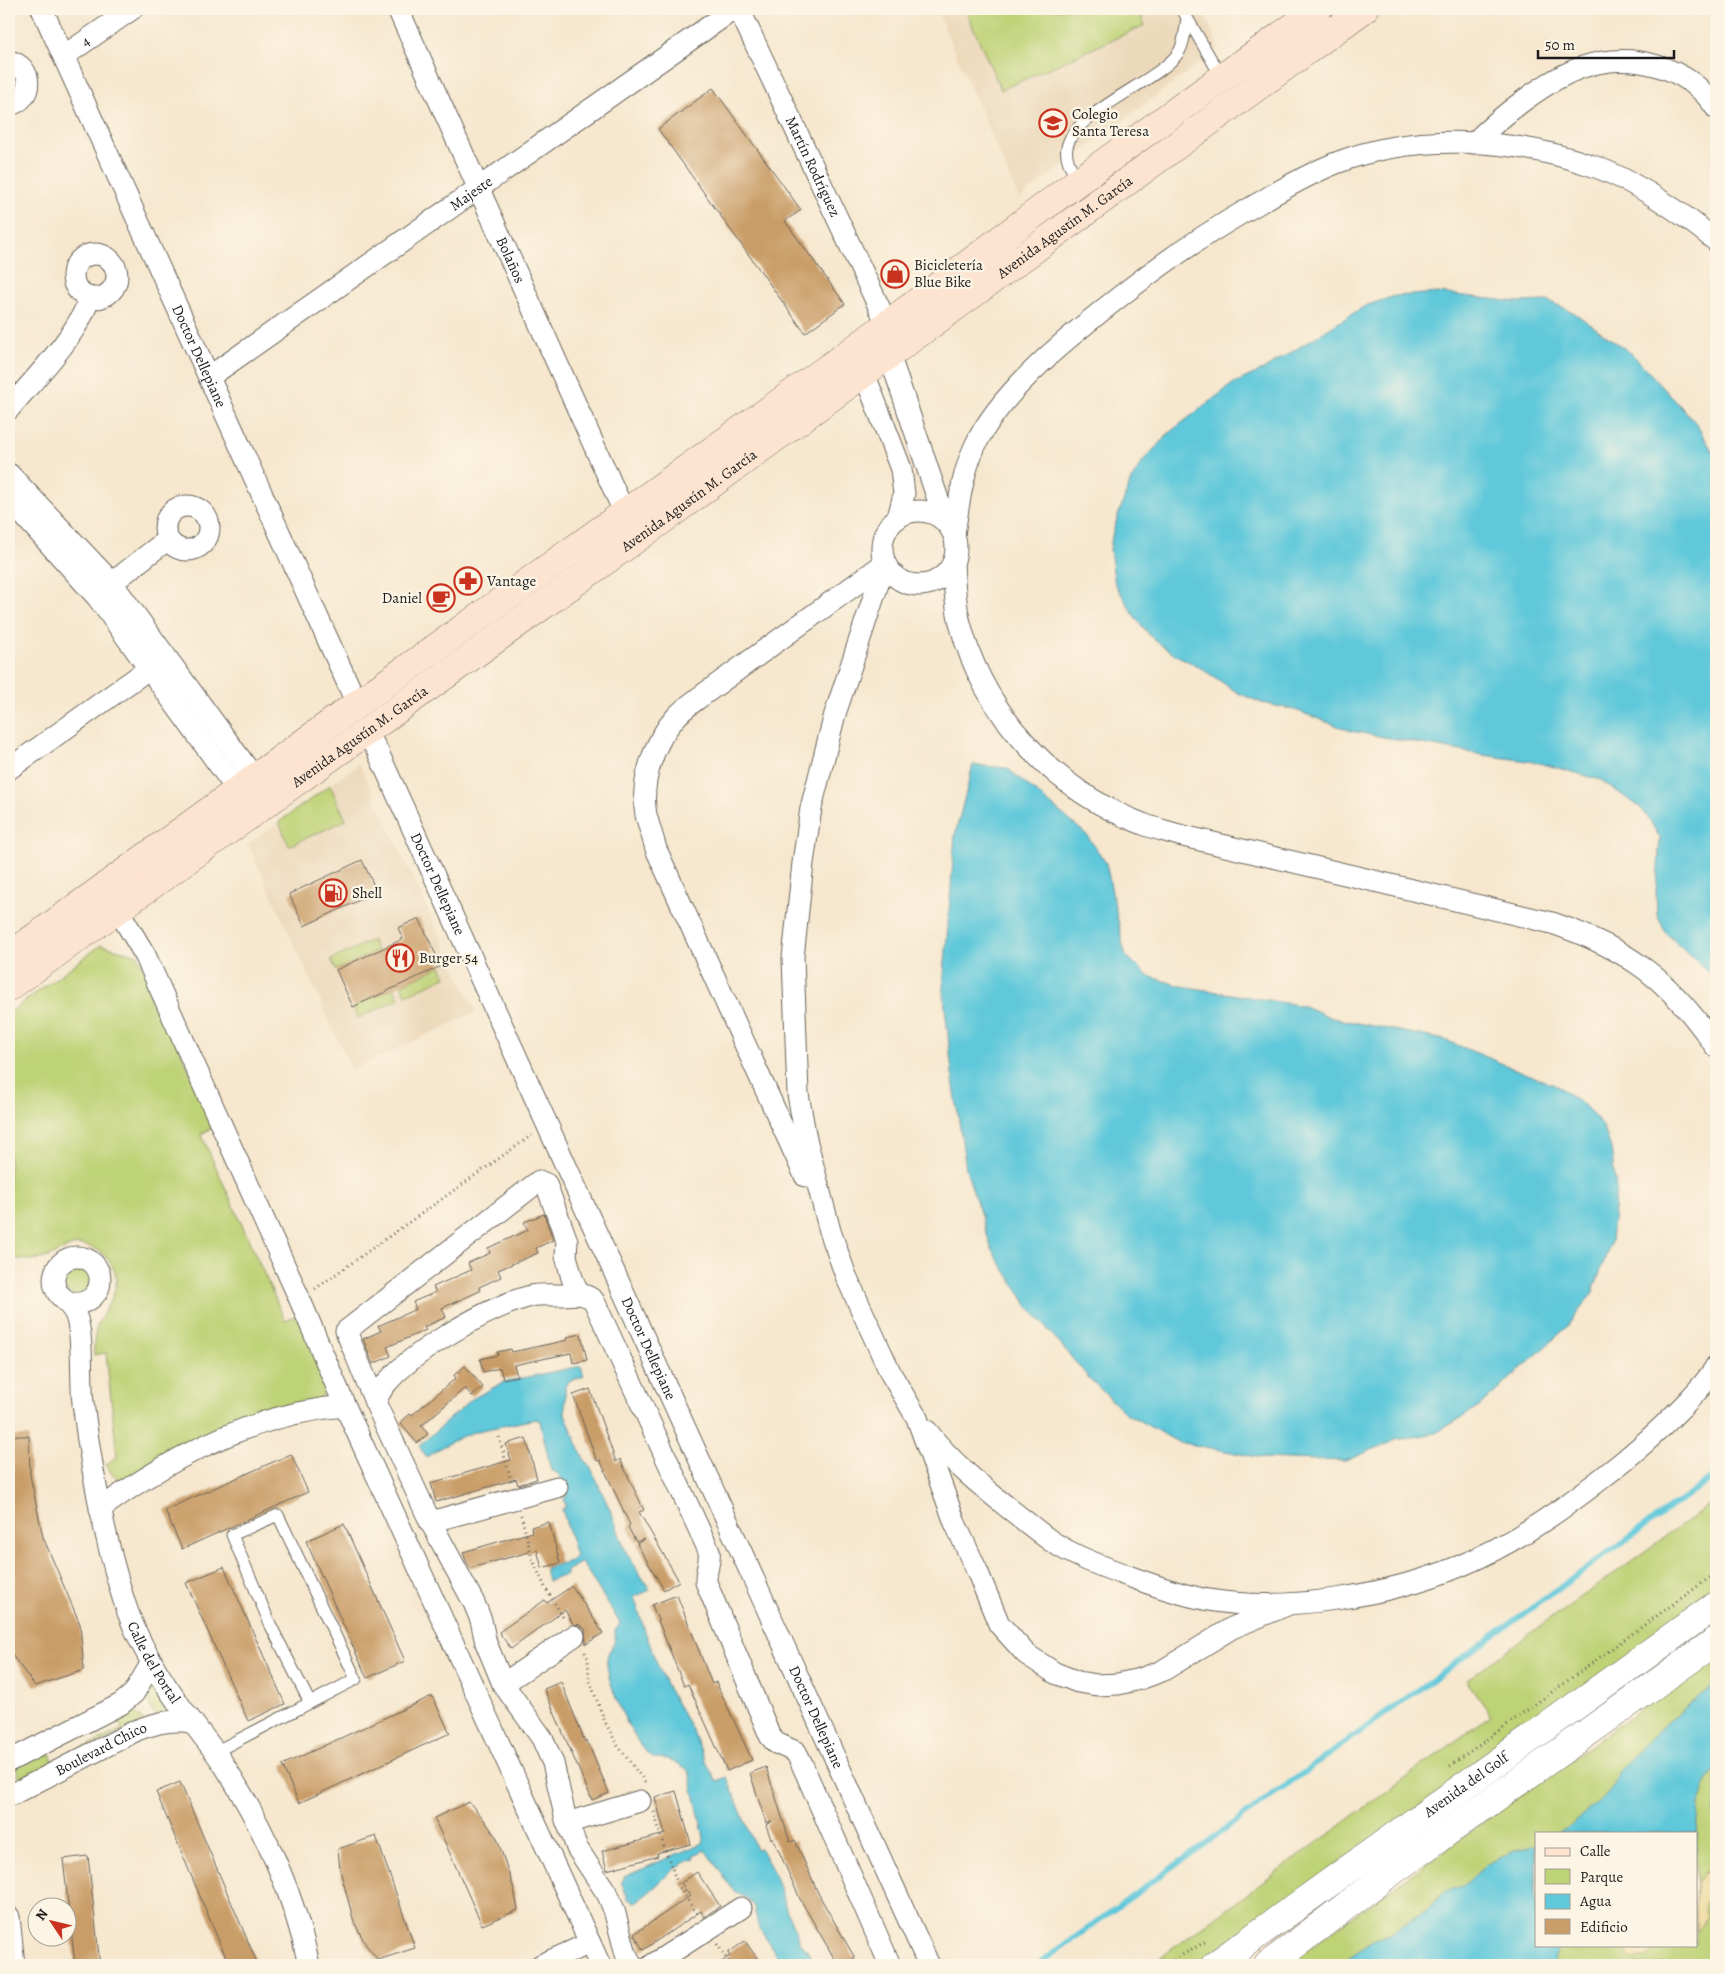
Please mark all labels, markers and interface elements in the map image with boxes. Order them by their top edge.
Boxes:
scale bar [1538,28,1674,60]
street label: 4 [77,31,94,51]
text: 50 m [1545,35,1575,55]
place label: Colegio Santa Teresa [1072,104,1149,141]
school or university icon: Colegio Santa Teresa [1038,108,1068,138]
street label: Martín Rodríguez [781,113,845,220]
street label: Majeste [446,171,497,215]
street label: Avenida Agustín M. García [992,171,1137,284]
street label: Bolaños [492,233,530,286]
place label: Bicicletería Blue Bike [914,255,983,292]
shop icon: Bicicletería Blue Bike [880,259,910,289]
street label: Doctor Dellepiane [167,301,231,411]
street label: Avenida Agustín M. García [616,445,761,557]
pharmacy icon: Vantage [453,566,483,596]
place label: Vantage [486,571,537,591]
cafe icon: Daniel [426,583,456,613]
place label: Daniel [382,588,422,608]
street label: Avenida Agustín M. García [287,681,432,793]
street label: Doctor Dellepiane [406,829,470,939]
fuel station icon: Shell [318,878,348,908]
place label: Shell [352,883,382,903]
restaurant icon: Burger 54 [385,943,415,973]
place label: Burger 54 [419,948,478,968]
street label: Doctor Dellepiane [617,1294,681,1403]
street label: Calle del Portal [123,1618,185,1708]
street label: Doctor Dellepiane [784,1662,848,1772]
street label: Boulevard Chico [52,1717,149,1780]
street label: Avenida del Golf [1419,1746,1514,1822]
legend [1535,1832,1698,1946]
text: Calle [1580,1841,1611,1861]
text: Parque [1580,1867,1623,1887]
text: Agua [1579,1891,1611,1911]
north arrow [28,1896,78,1946]
text: N [31,1905,52,1924]
text: Edificio [1580,1917,1628,1937]

